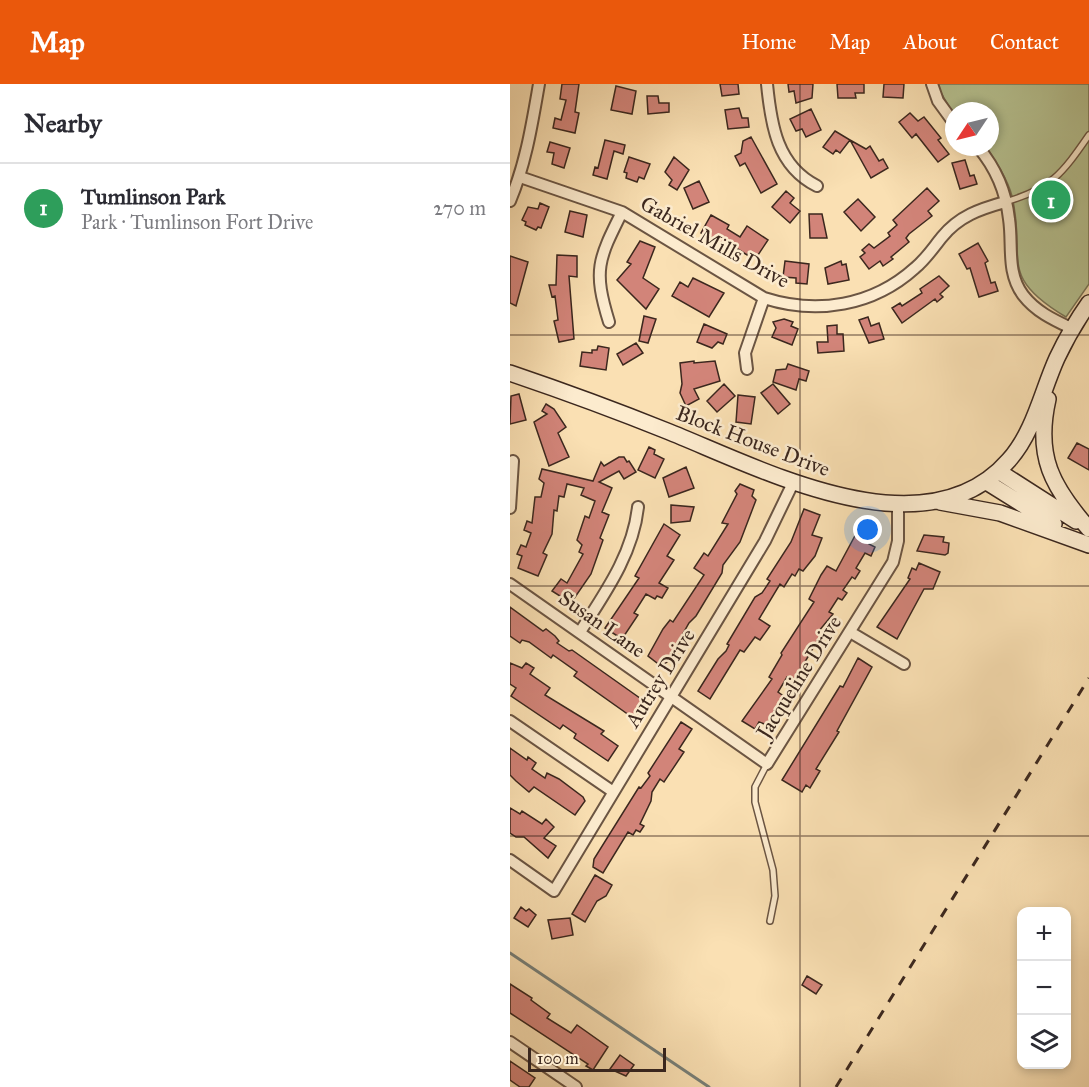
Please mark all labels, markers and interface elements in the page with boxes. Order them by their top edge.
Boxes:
text: Map [30,25,85,60]
text: Home [741,29,796,55]
text: Map [829,29,870,55]
text: About [903,29,957,55]
text: Contact [990,29,1059,55]
north arrow [945,102,999,156]
text: Nearby [24,107,102,139]
pin: 1 [1032,178,1070,222]
text: Tumlinson Park [81,183,226,210]
street label: Gabriel Mills Drive [636,190,794,294]
text: 1 [40,196,47,220]
text: 270 m [433,196,486,220]
text: Park · Tumlinson Fort Drive [81,210,313,234]
street label: Block House Drive [672,400,834,482]
your location [853,515,882,544]
street label: Susan Lane [554,585,651,664]
street label: Jacqueline Drive [750,610,847,745]
street label: Autrey Drive [619,623,701,733]
map controls [1017,907,1071,1069]
button: + [1017,907,1071,961]
button: − [1017,961,1071,1015]
button: layers [1017,1015,1071,1069]
scale bar [528,1045,666,1072]
text: 100 m [537,1049,579,1068]

